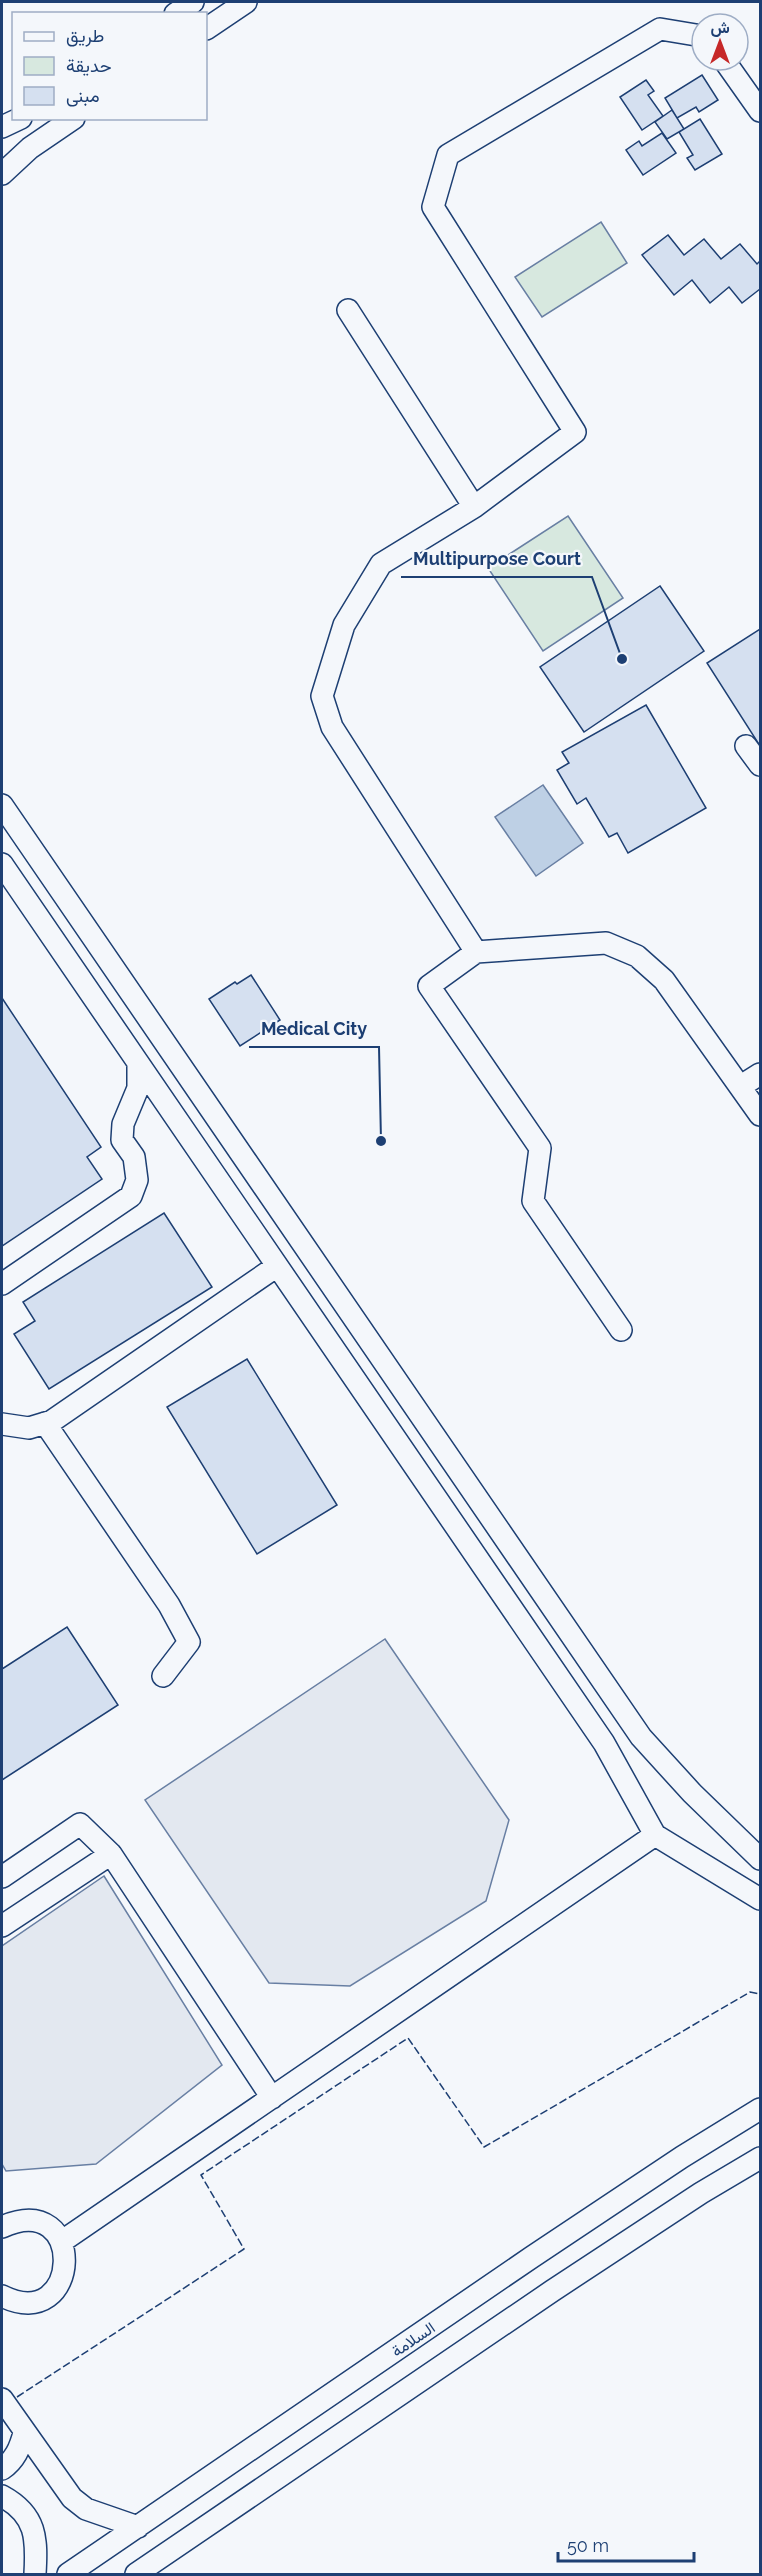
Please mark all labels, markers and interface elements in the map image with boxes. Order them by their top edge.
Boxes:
legend [12,12,207,120]
north arrow [690,12,750,72]
text: ش [710,18,730,37]
text: طريق [66,25,104,47]
text: حديقة [66,55,112,76]
text: مبنى [66,85,100,107]
callout: Multipurpose Court [401,541,592,577]
text: Multipurpose Court [413,548,581,569]
callout: Medical City [249,1011,379,1047]
text: Medical City [261,1018,367,1039]
street label: السلامة [388,2318,439,2361]
scale bar [558,2525,694,2563]
text: 50 m [567,2535,609,2556]

